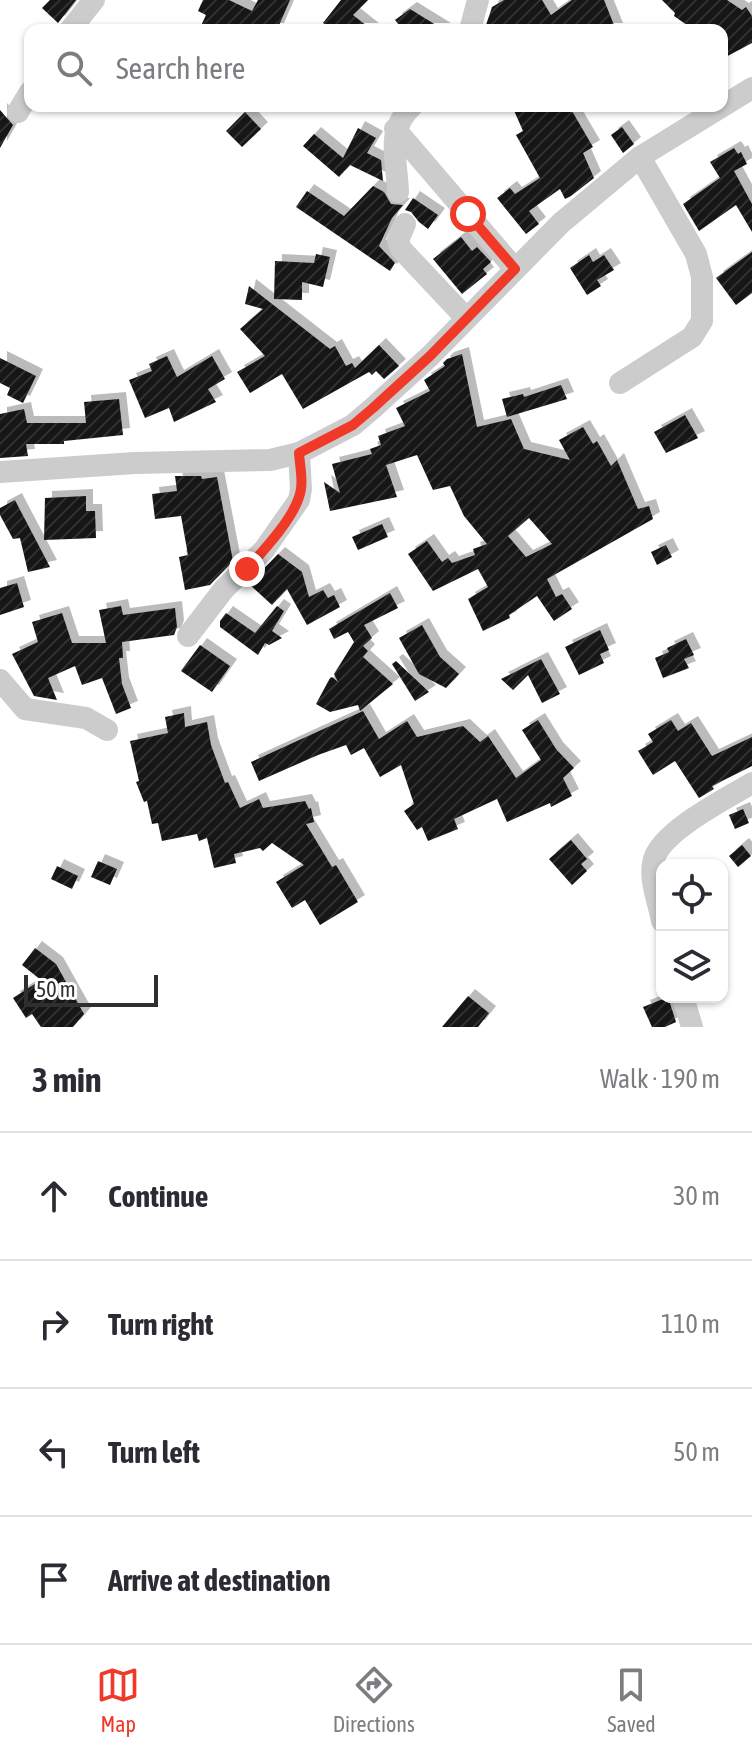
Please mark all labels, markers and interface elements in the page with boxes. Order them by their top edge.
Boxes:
search box [24,24,728,112]
icon: search [52,46,96,90]
text: Search here [116,51,245,85]
route start [450,196,486,232]
route end [229,551,265,587]
map controls [656,859,728,1003]
button: locate [656,859,728,931]
button: layers [656,931,728,1003]
scale bar [24,971,158,1007]
text: 50 m [36,976,76,1002]
text: 3 min [32,1060,101,1099]
text: Walk · 190 m [600,1064,720,1094]
icon: ahead [32,1174,76,1218]
text: Continue [108,1179,208,1213]
text: 30 m [673,1181,720,1211]
icon: right [32,1302,76,1346]
text: Turn right [108,1307,214,1341]
text: 110 m [661,1309,720,1339]
icon: left [32,1430,76,1474]
text: Turn left [108,1435,200,1469]
text: 50 m [673,1437,720,1467]
icon: arrive [32,1558,76,1602]
text: Arrive at destination [108,1563,330,1597]
tab: Map [96,1663,140,1737]
tab: Directions [333,1663,415,1737]
tab: Saved [607,1663,656,1737]

